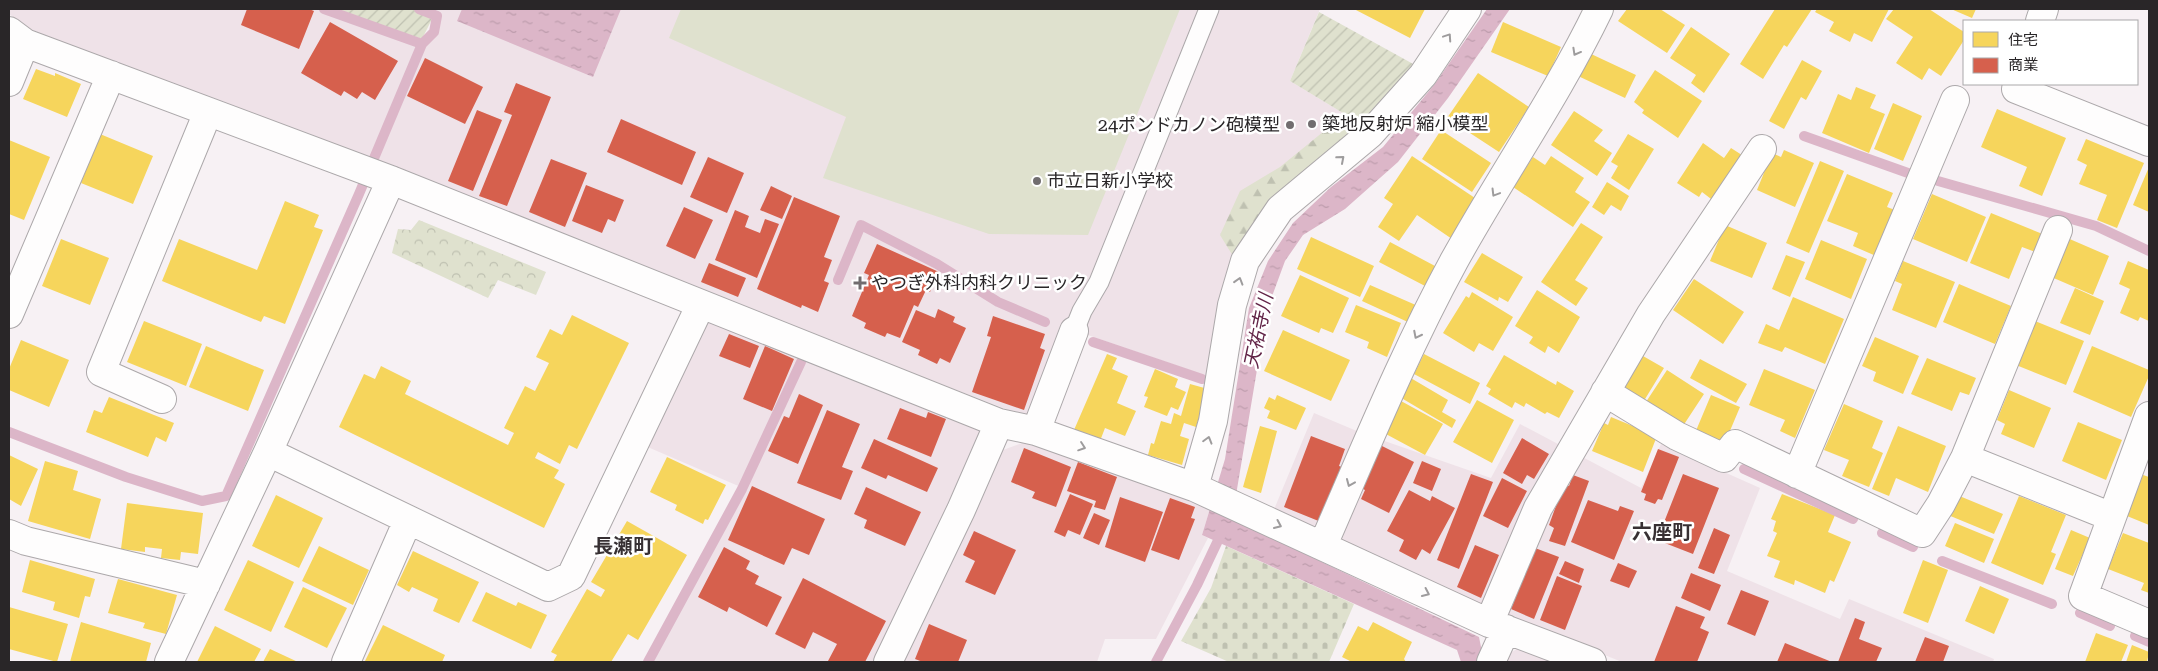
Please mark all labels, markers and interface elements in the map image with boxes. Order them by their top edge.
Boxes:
legend [1963,20,2138,85]
text: 住宅 [2008,31,2038,49]
one-way arrow [1442,34,1451,43]
one-way arrow [1572,46,1582,55]
text: 商業 [2008,56,2038,74]
place label: 築地反射炉 縮小模型 [1322,113,1489,134]
place label: 24ポンドカノン砲模型 [1098,114,1280,135]
marker: 築地反射炉 縮小模型 [1306,118,1318,130]
marker: 24ポンドカノン砲模型 [1284,119,1296,131]
one-way arrow [1336,156,1345,165]
place label: 市立日新小学校 [1047,170,1173,191]
marker: 市立日新小学校 [1031,175,1043,187]
one-way arrow [1492,187,1502,196]
place label: やつぎ外科内科クリニック [871,272,1087,293]
marker: やつぎ外科内科クリニック [853,276,867,290]
one-way arrow [1233,277,1243,286]
water label: 天祐寺川 [1239,290,1278,371]
one-way arrow [1413,330,1423,339]
one-way arrow [1202,437,1212,445]
one-way arrow [1077,441,1085,451]
one-way arrow [1345,478,1356,487]
one-way arrow [1273,519,1282,529]
district label: 六座町 [1632,520,1692,544]
district label: 長瀬町 [593,534,653,558]
one-way arrow [1421,587,1430,598]

